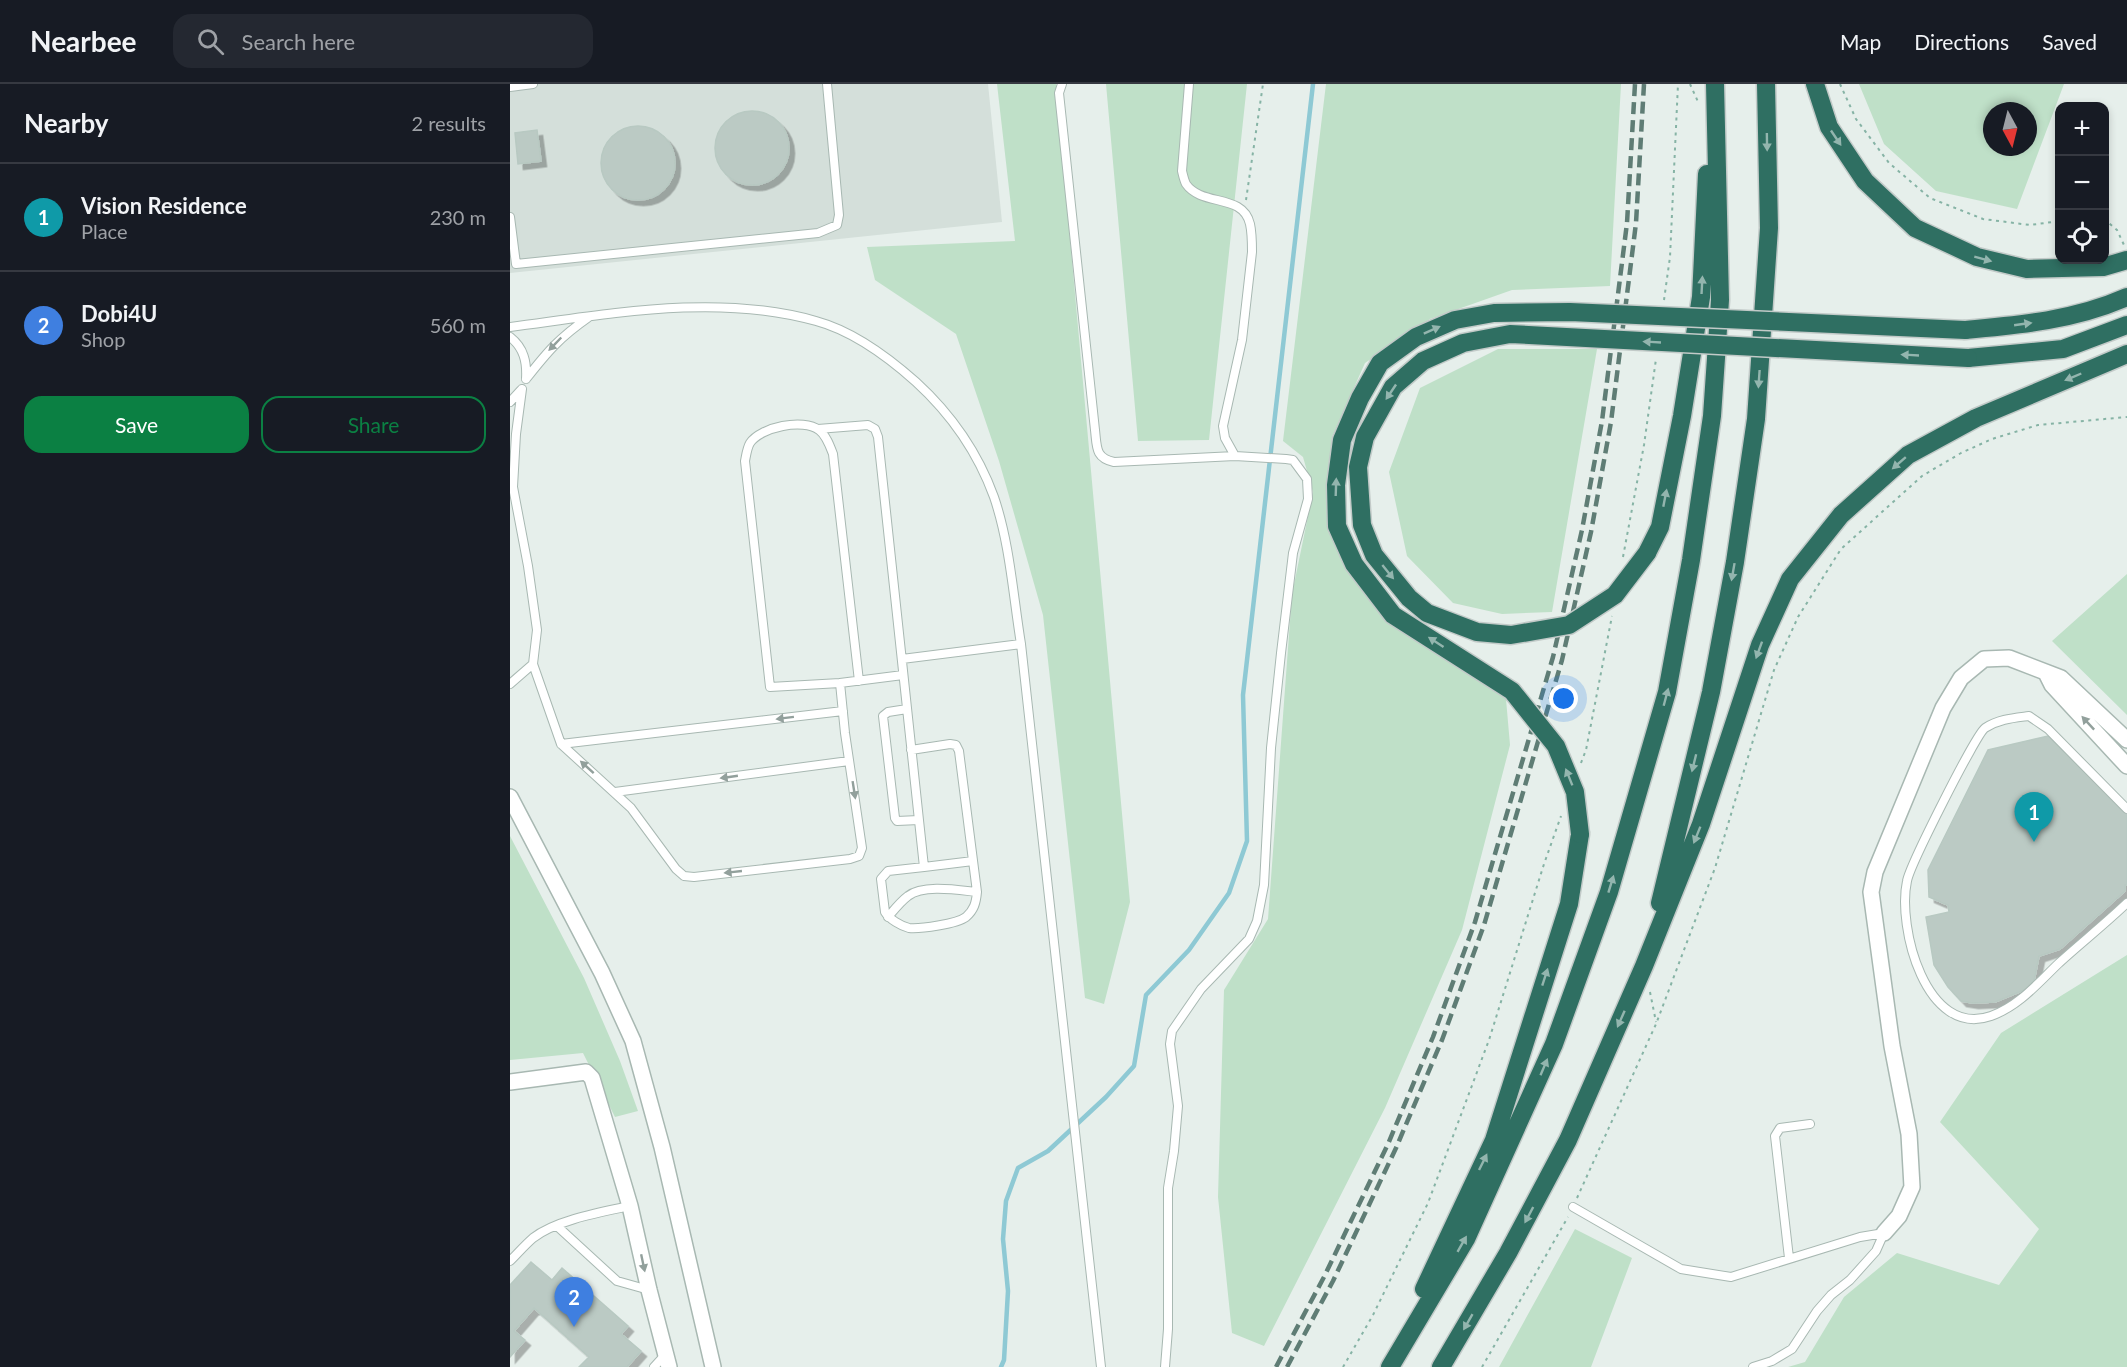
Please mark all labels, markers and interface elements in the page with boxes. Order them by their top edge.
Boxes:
search box [173,14,593,68]
text: Nearbee [30,24,137,58]
icon: search [194,25,227,58]
text: Search here [242,28,355,55]
text: Map [1840,29,1881,54]
text: Directions [1914,29,2009,54]
text: Saved [2042,29,2097,54]
north arrow [1983,102,2037,156]
map controls [2055,102,2109,264]
button: + [2055,102,2109,156]
text: Nearby [24,107,109,139]
text: 2 results [411,111,486,135]
one-way arrow [1831,130,1842,146]
one-way arrow [1762,133,1772,152]
button: − [2055,156,2109,210]
text: Vision Residence [81,192,247,219]
text: 1 [38,205,49,229]
text: 230 m [430,205,486,229]
button: locate [2055,210,2109,264]
text: Place [81,219,128,243]
one-way arrow [1974,254,1992,264]
one-way arrow [1697,275,1706,294]
text: Dobi4U [81,300,157,327]
text: 2 [38,313,49,337]
text: 560 m [430,313,486,337]
one-way arrow [2014,320,2033,329]
one-way arrow [1423,325,1441,335]
text: Shop [81,327,125,351]
one-way arrow [548,336,562,350]
one-way arrow [1643,337,1662,346]
one-way arrow [1900,351,1919,360]
one-way arrow [1754,370,1764,389]
one-way arrow [2064,372,2082,382]
one-way arrow [1386,384,1397,400]
button: Save [24,396,249,453]
button: Share [261,396,486,453]
one-way arrow [1892,456,1907,469]
one-way arrow [1332,478,1341,497]
one-way arrow [1661,488,1670,507]
one-way arrow [1728,563,1737,582]
one-way arrow [1381,564,1394,580]
one-way arrow [1428,636,1444,648]
one-way arrow [1753,641,1763,659]
your location [1549,684,1578,713]
one-way arrow [1661,688,1671,706]
one-way arrow [775,713,794,722]
one-way arrow [2081,716,2095,730]
one-way arrow [1688,754,1698,772]
one-way arrow [580,760,595,774]
one-way arrow [1564,768,1573,786]
one-way arrow [719,772,738,781]
one-way arrow [849,781,858,800]
pin: 1 [2014,792,2054,842]
one-way arrow [1692,826,1702,844]
one-way arrow [723,867,742,877]
one-way arrow [1607,875,1616,893]
one-way arrow [1541,968,1550,986]
one-way arrow [1616,1011,1626,1029]
one-way arrow [1539,1059,1548,1076]
one-way arrow [1479,1153,1488,1170]
one-way arrow [1524,1206,1534,1223]
one-way arrow [1457,1235,1467,1252]
one-way arrow [639,1254,648,1273]
pin: 2 [554,1278,594,1327]
one-way arrow [1462,1314,1473,1330]

